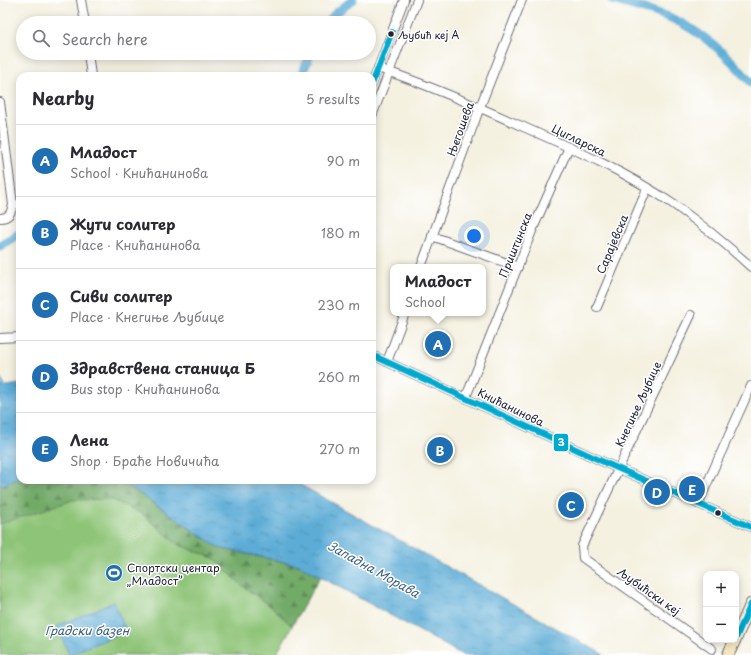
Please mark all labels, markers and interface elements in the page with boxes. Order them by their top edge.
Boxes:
search box [16,16,376,60]
icon: search [30,27,52,49]
text: Search here [62,27,148,50]
place label: Љубић кеј А [398,27,459,43]
marker: Љубић кеј А [386,29,396,39]
text: Nearby [32,85,94,111]
text: 5 results [306,89,360,108]
street label: Његошева [442,99,478,159]
street label: Цигларска [549,120,609,160]
text: Младост [70,140,137,163]
text: A [40,151,50,170]
text: 90 m [327,151,360,170]
text: School · Книћанинова [70,163,208,182]
street label: Приштинска [494,210,536,280]
text: Жути солитер [70,212,175,235]
street label: Сарајевска [592,212,632,276]
text: B [41,223,49,242]
text: 180 m [321,223,360,242]
your location [464,226,484,246]
text: Place · Книћанинова [70,235,200,254]
popup [390,264,486,316]
text: Младост [405,269,471,292]
text: Сиви солитер [70,284,173,307]
text: School [405,292,446,311]
text: C [40,295,50,314]
text: 230 m [318,295,360,314]
text: Place · Кнегиње Љубице [70,307,225,326]
pin: A [425,329,451,359]
text: Здравствена станица Б [70,356,255,379]
street label: Кнегиње Љубице [611,358,665,449]
text: D [40,367,50,386]
text: 260 m [318,367,360,386]
text: Bus stop · Книћанинова [70,379,220,398]
street label: Книћанинова [475,384,547,431]
text: Лена [70,428,109,451]
line badge: 3 [553,433,569,452]
text: 3 [557,433,565,450]
pin: B [427,435,453,465]
text: E [41,439,49,458]
text: 270 m [319,439,360,458]
text: Shop · Браће Новичића [70,451,219,470]
pin: E [679,474,705,504]
pin: D [644,477,670,507]
pin: C [558,490,584,520]
unlabelled marker [713,508,723,518]
water label: Западна Морава [325,536,423,602]
place label: Спортски центар „Младост” [127,559,220,589]
sports icon: Спортски центар „Младост” [104,563,124,583]
street label: Љубићски кеј [614,563,684,619]
map controls [703,571,739,643]
button: + [703,571,739,607]
button: − [703,607,739,643]
water label: Градски базен [45,621,131,639]

